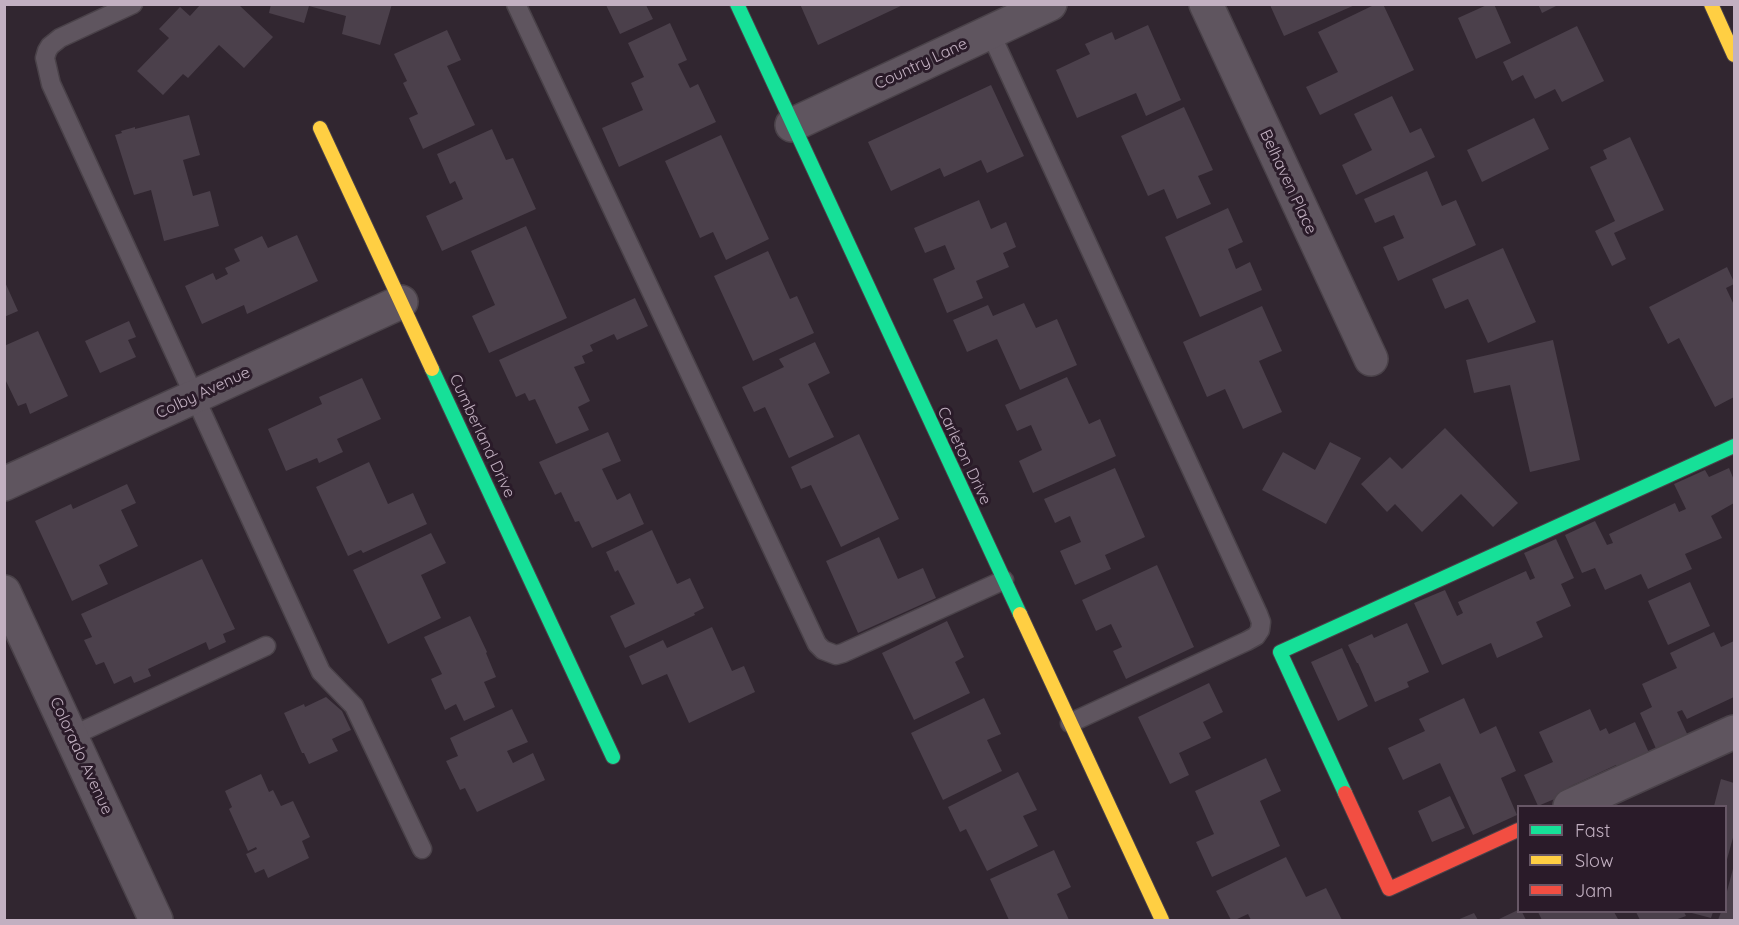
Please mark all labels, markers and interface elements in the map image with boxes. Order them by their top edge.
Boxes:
street label: Country Lane [872,34,970,94]
street label: Belhaven Place [1255,127,1321,237]
street label: Colby Avenue [153,363,253,423]
street label: Cumberland Drive [445,371,519,501]
street label: Carleton Drive [933,404,995,508]
street label: Colorado Avenue [45,694,117,818]
legend [1517,805,1727,913]
text: Fast [1575,819,1610,842]
text: Slow [1575,849,1613,872]
text: Jam [1575,879,1613,902]

